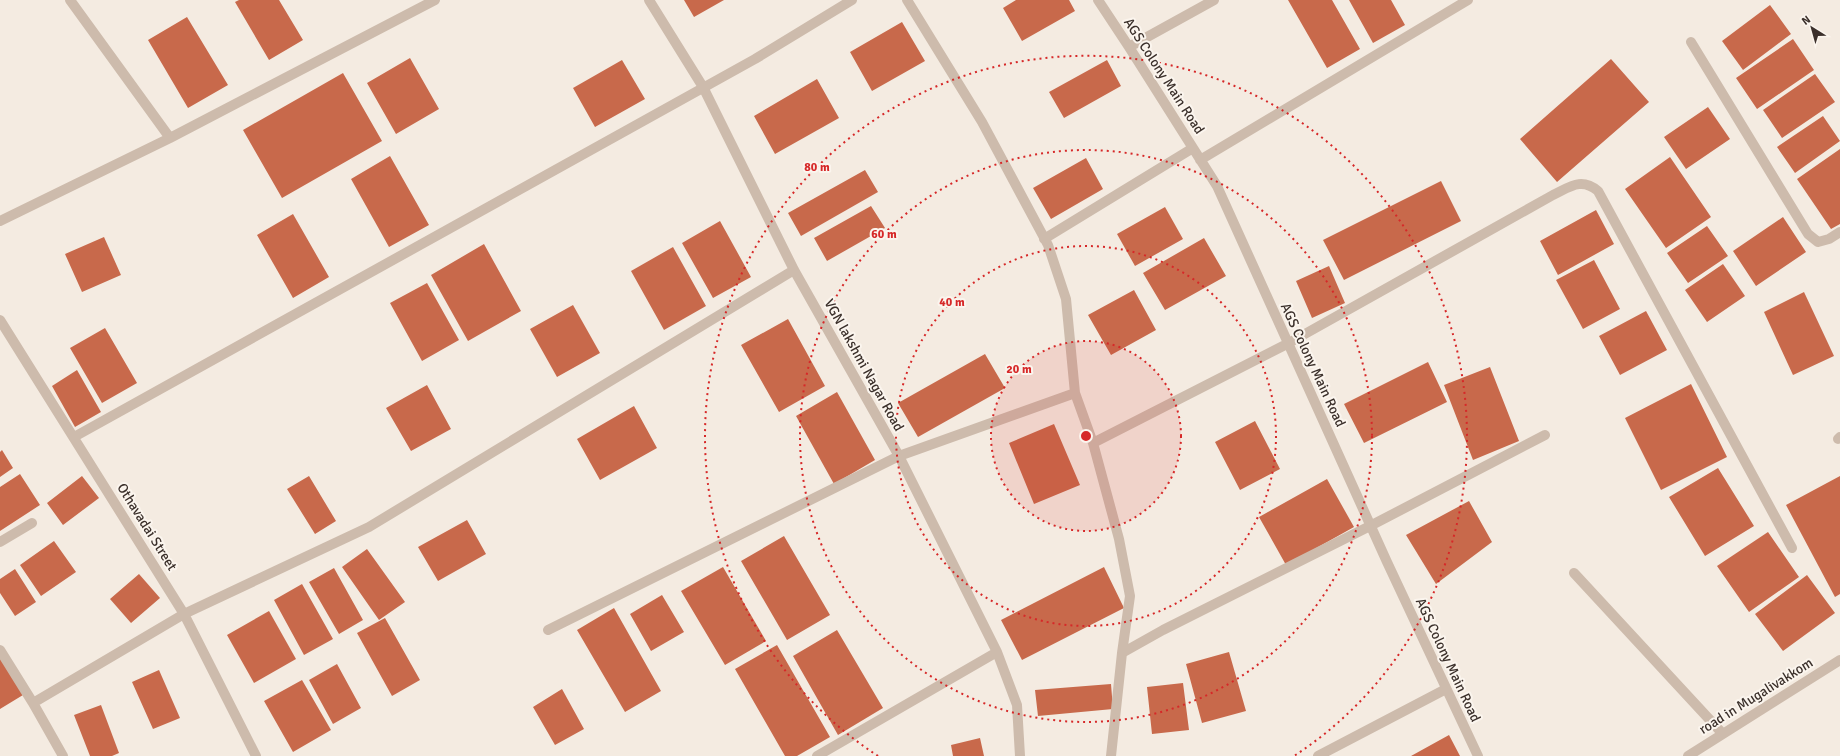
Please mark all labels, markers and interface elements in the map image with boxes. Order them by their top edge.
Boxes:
north arrow [1792,8,1832,48]
text: N [1799,13,1813,28]
street label: AGS Colony Main Road [1120,15,1208,137]
text: 80 m [804,160,830,175]
text: 60 m [871,227,897,242]
text: 40 m [939,295,965,310]
street label: VGN lakshmi Nagar Road [821,296,907,434]
street label: AGS Colony Main Road [1277,300,1349,430]
text: 20 m [1006,362,1032,377]
centre of rings [1079,429,1093,443]
street label: Othavadai Street [113,480,181,574]
street label: AGS Colony Main Road [1412,595,1484,725]
street label: road in Mugalivakkom [1696,654,1816,738]

